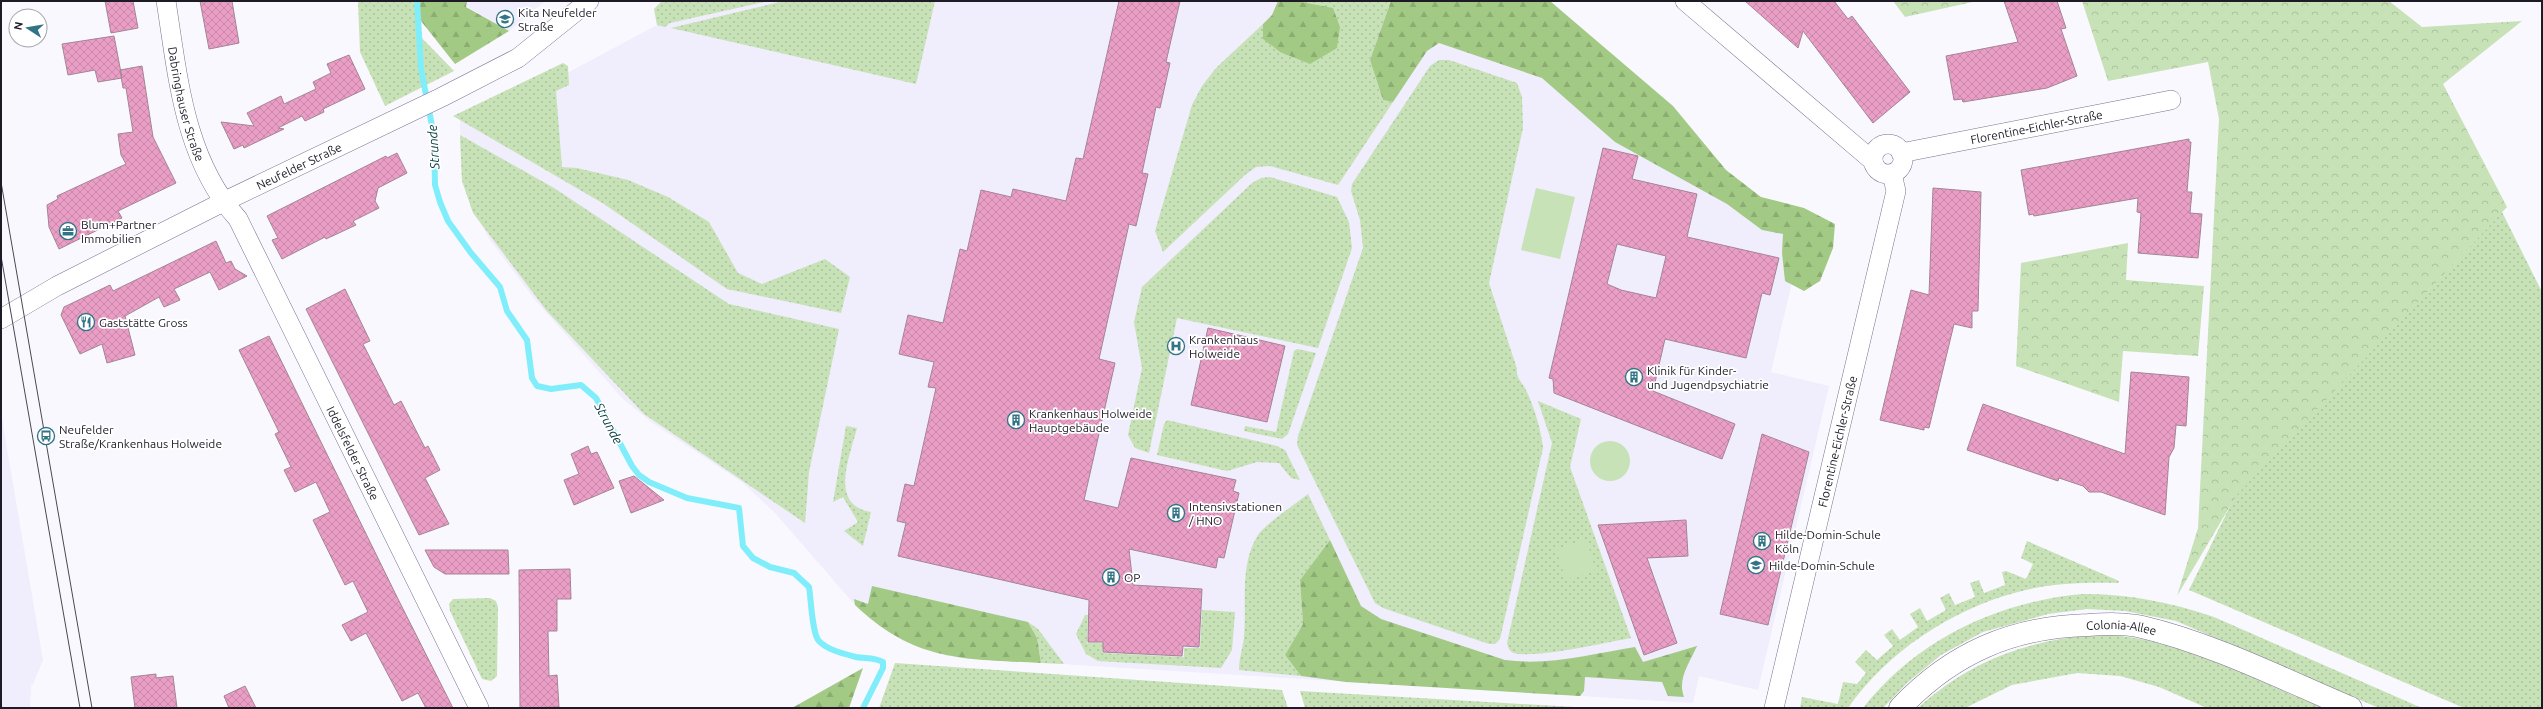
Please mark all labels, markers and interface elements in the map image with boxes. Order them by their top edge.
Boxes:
place label: Kita Neufelder Straße [518,6,597,33]
north arrow [8,8,48,48]
school or university icon: Kita Neufelder Straße [495,9,515,29]
text: N [11,21,25,31]
street label: Dabringhauser Straße [166,46,207,163]
street label: Florentine-Eichler-Straße [1969,107,2104,146]
water label: Strunde [424,124,442,171]
street label: Neufelder Straße [254,140,343,192]
place label: Blum+Partner Immobilien [81,218,157,245]
office icon: Blum+Partner Immobilien [58,221,78,241]
restaurant icon: Gaststätte Gross [76,312,96,332]
place label: Gaststätte Gross [99,316,188,329]
place label: Krankenhaus Holweide [1189,333,1258,360]
hospital icon: Krankenhaus Holweide [1166,336,1186,356]
place label: Klinik für Kinder- und Jugendpsychiatrie [1647,364,1769,391]
building icon: Klinik für Kinder- und Jugendpsychiatrie [1624,367,1644,387]
street label: Florentine-Eichler-Straße [1815,374,1859,508]
water label: Strunde [592,399,626,446]
street label: Iddelsfelder Straße [325,404,382,502]
place label: Krankenhaus Holweide Hauptgebäude [1029,407,1152,434]
building icon: Krankenhaus Holweide Hauptgebäude [1006,410,1026,430]
place label: Neufelder Straße/Krankenhaus Holweide [59,423,222,450]
bus stop icon: Neufelder Straße/Krankenhaus Holweide [36,426,56,446]
place label: Intensivstationen / HNO [1188,500,1282,527]
building icon: Intensivstationen / HNO [1166,503,1186,523]
place label: Hilde-Domin-Schule Köln [1775,528,1881,555]
building icon: Hilde-Domin-Schule Köln [1752,531,1772,551]
school or university icon: Hilde-Domin-Schule [1746,555,1766,575]
place label: Hilde-Domin-Schule [1769,559,1875,572]
building icon: OP [1101,567,1121,587]
place label: OP [1124,571,1141,584]
street label: Colonia-Allee [2086,618,2158,637]

